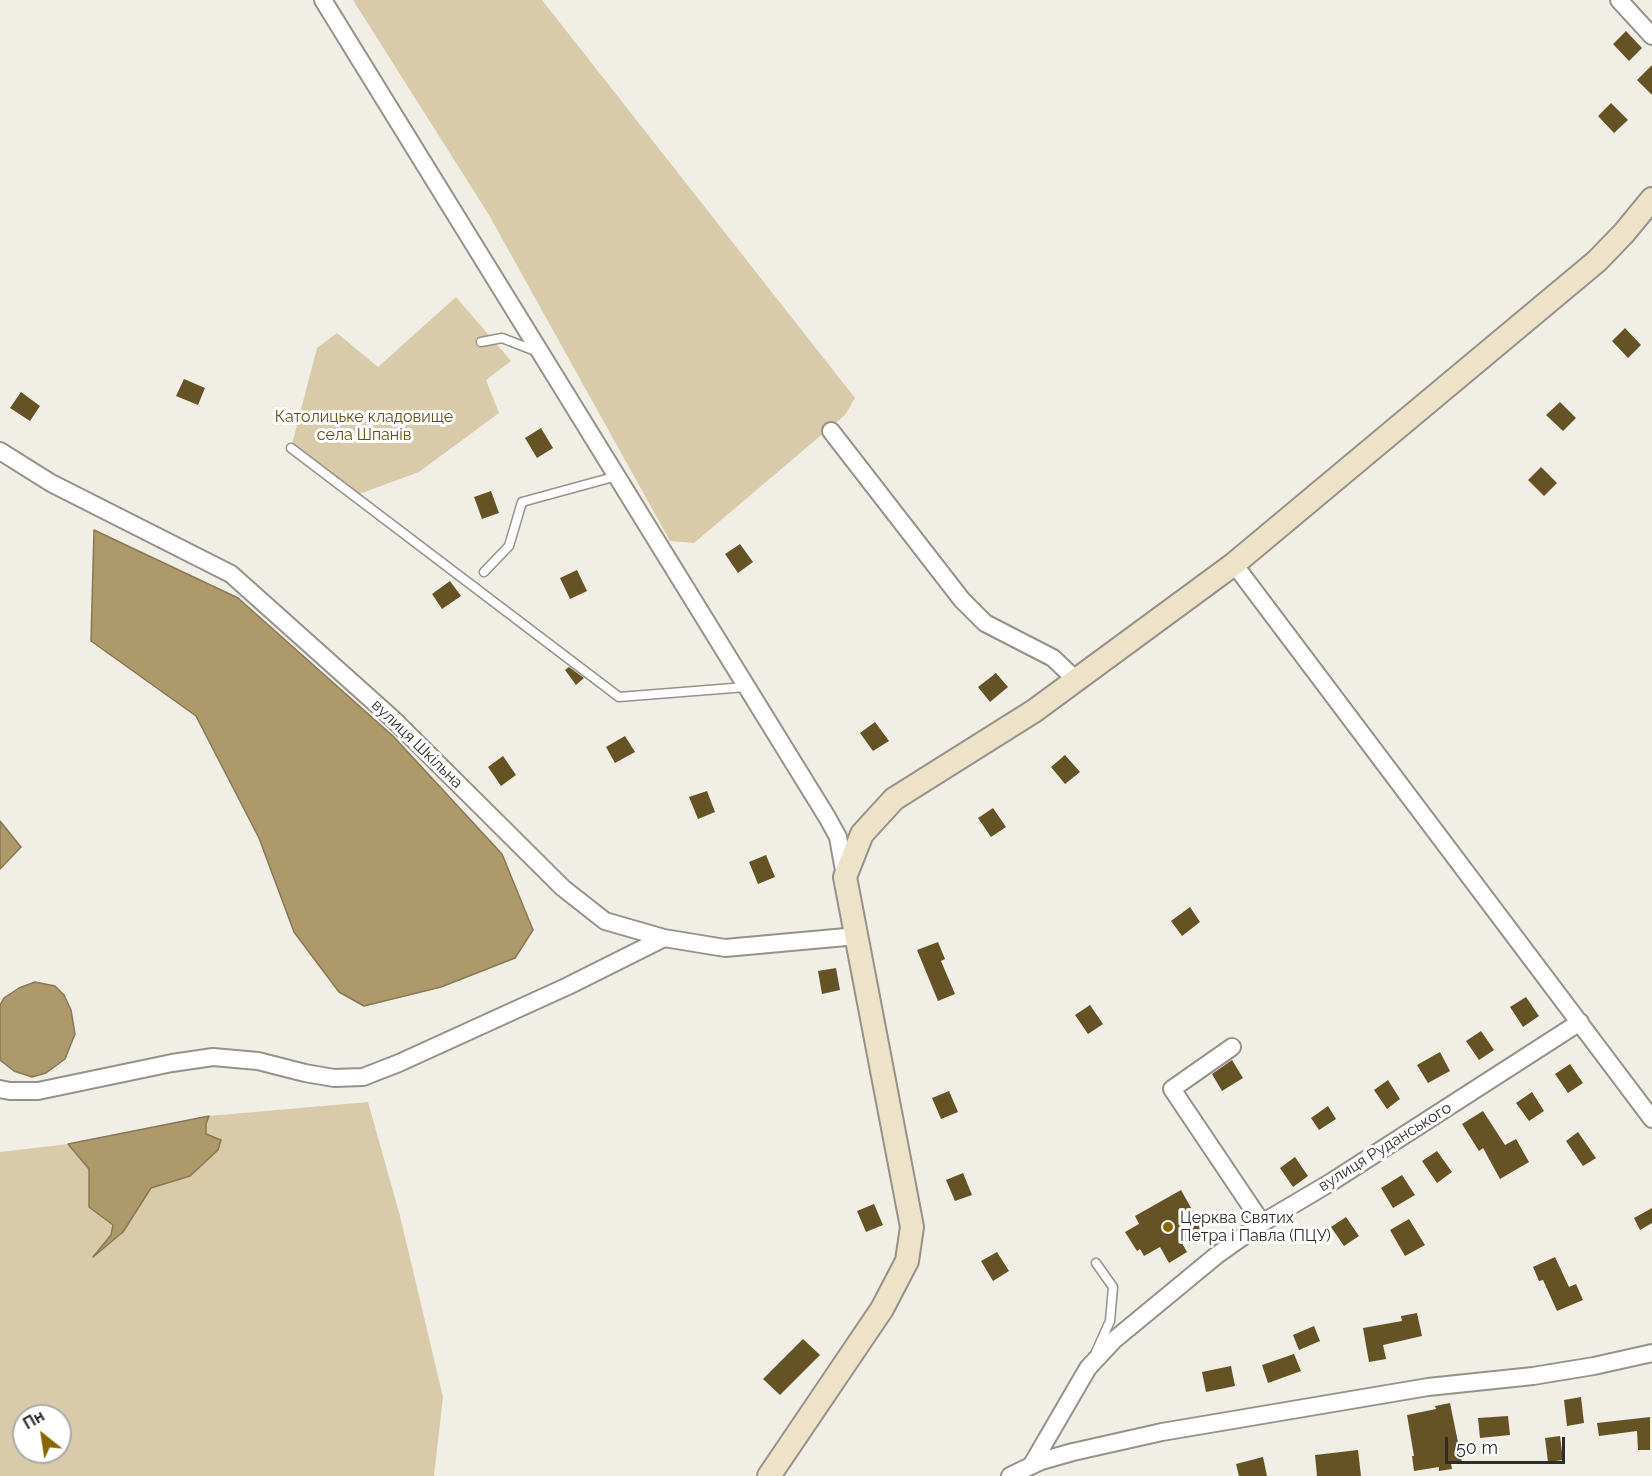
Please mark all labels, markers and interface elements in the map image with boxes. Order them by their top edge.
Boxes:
park label: Католицьке кладовище села Шпанів [275,407,453,445]
street label: вулиця Шкільна [367,696,467,792]
street label: вулиця Руданського [1315,1098,1455,1196]
place label: Церква Святих Петра і Павла (ПЦУ) [1180,1208,1331,1246]
marker: Церква Святих Петра і Павла (ПЦУ) [1161,1220,1175,1234]
north arrow [12,1404,72,1464]
text: Пн [20,1406,48,1433]
scale bar [1448,1425,1568,1463]
text: 50 m [1456,1437,1498,1458]

